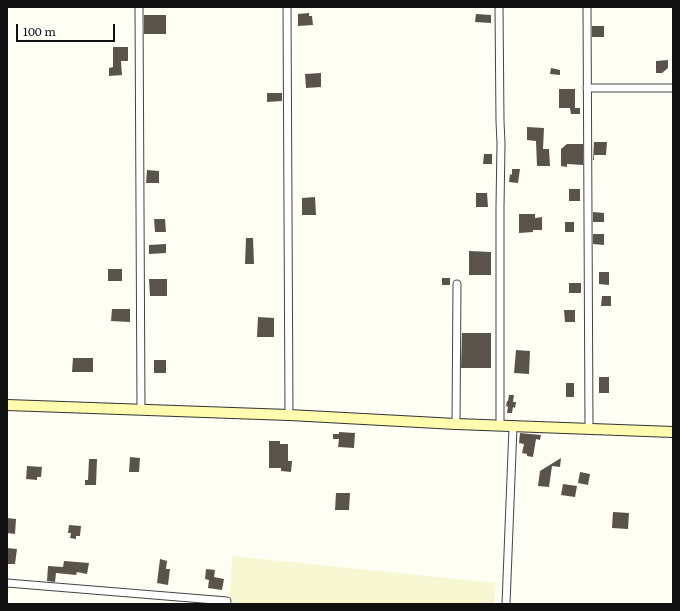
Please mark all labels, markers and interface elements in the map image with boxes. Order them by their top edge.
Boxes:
scale bar [18,16,117,42]
text: 100 m [23,22,56,40]

